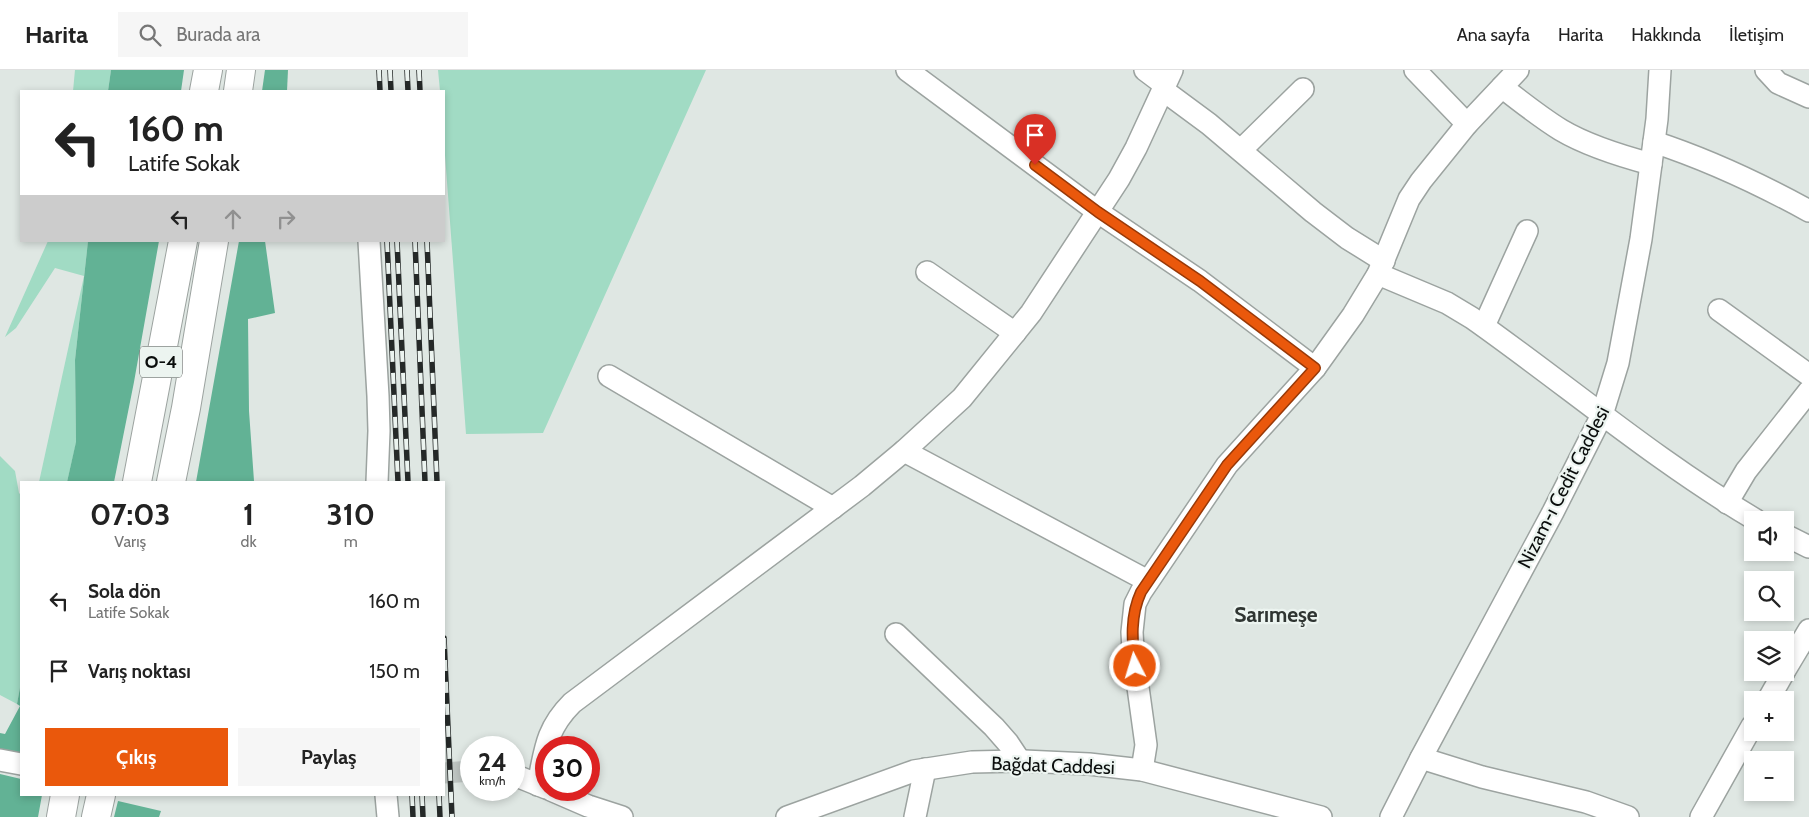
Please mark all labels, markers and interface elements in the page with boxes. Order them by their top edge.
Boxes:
search box [118,12,468,57]
text: Harita [25,20,88,49]
icon: search [136,21,164,49]
text: Burada ara [176,23,260,46]
text: Ana sayfa [1457,24,1530,46]
text: Harita [1558,24,1603,46]
text: Hakkında [1631,24,1701,46]
text: İletişim [1729,24,1784,46]
text: 160 m [128,107,224,150]
icon: left [45,110,110,175]
pin [1014,114,1056,165]
icon: arrive [1021,121,1049,149]
text: Latife Sokak [128,150,240,177]
icon: left [166,205,194,233]
icon: ahead [219,205,247,233]
icon: right [272,205,300,233]
road number: O-4 [140,346,182,378]
street label: Nizam-ı Cedit Caddesi [1513,403,1614,572]
text: 07:03 [90,496,171,533]
text: 1 [243,496,254,533]
text: 310 [327,496,375,533]
map controls [1744,511,1794,801]
button: sound [1744,511,1794,561]
text: Varış [114,532,146,551]
text: dk [241,532,257,551]
text: m [344,532,358,551]
button: search [1744,571,1794,621]
text: Sola dön [88,580,161,603]
icon: left [45,587,73,615]
text: 160 m [369,590,420,613]
district label: Sarımeşe [1234,602,1318,627]
text: Latife Sokak [88,603,169,622]
button: layers [1744,631,1794,681]
position arrow [1108,639,1160,691]
icon: arrive [45,657,73,685]
text: Varış noktası [88,660,191,683]
text: 150 m [369,660,420,683]
button: + [1744,691,1794,741]
button: Çıkış [45,728,228,786]
button: Paylaş [238,728,420,786]
speed limit sign: 30 [535,736,600,801]
text: 24 [478,747,507,777]
button: − [1744,751,1794,801]
street label: Bağdat Caddesi [991,752,1115,779]
text: km/h [479,773,506,788]

